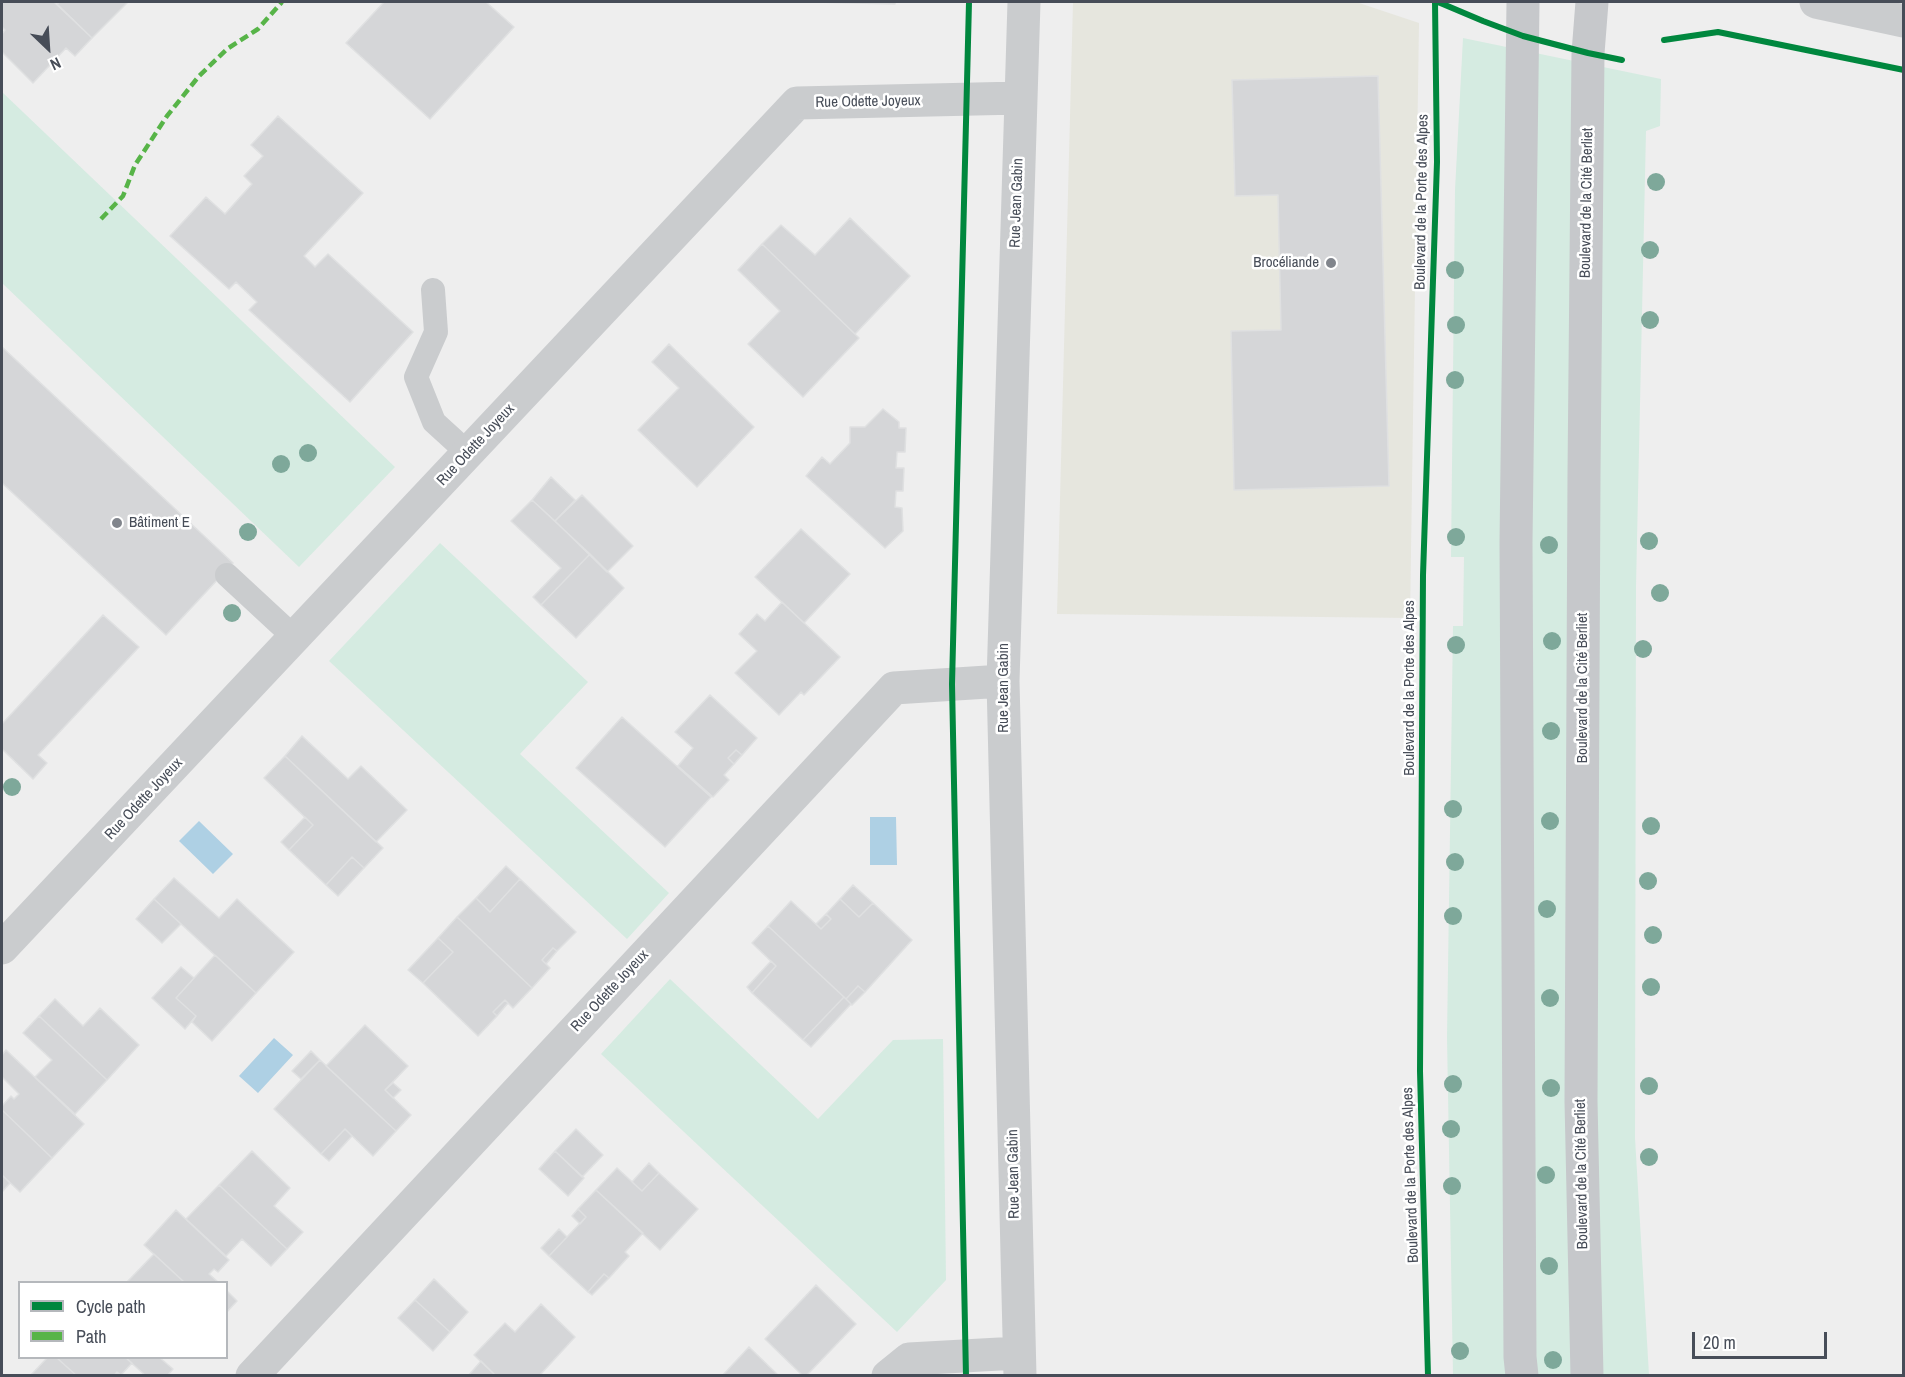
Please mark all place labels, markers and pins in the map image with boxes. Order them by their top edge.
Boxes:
place label: Brocéliande [1253,254,1319,272]
marker: Brocéliande [1324,256,1338,270]
place label: Bâtiment E [129,514,190,532]
marker: Bâtiment E [110,516,124,530]

